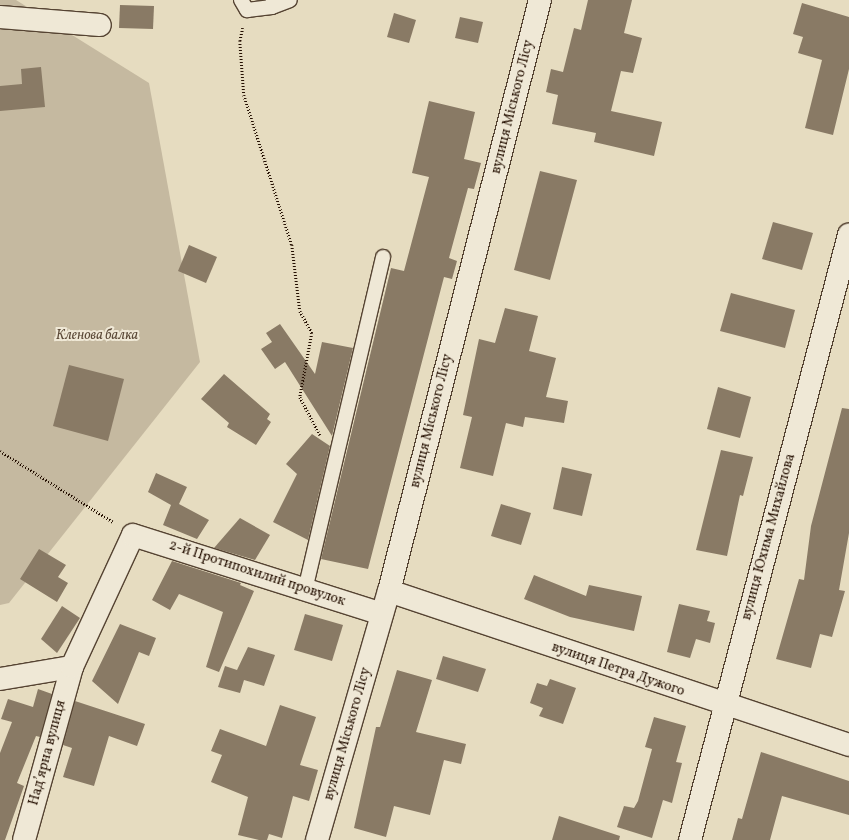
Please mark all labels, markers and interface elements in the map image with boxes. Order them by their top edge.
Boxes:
street label: вулиця Міського Лісу [488,38,538,176]
park label: Кленова балка [56,328,138,344]
street label: вулиця Міського Лісу [407,352,457,490]
street label: вулиця Юхима Михайлова [739,452,799,622]
street label: 2-й Протипохилий провулок [167,537,347,611]
street label: вулиця Петра Дужого [549,639,687,701]
street label: вулиця Міського Лісу [321,666,375,802]
street label: Надʼярна вулиця [26,699,70,807]

